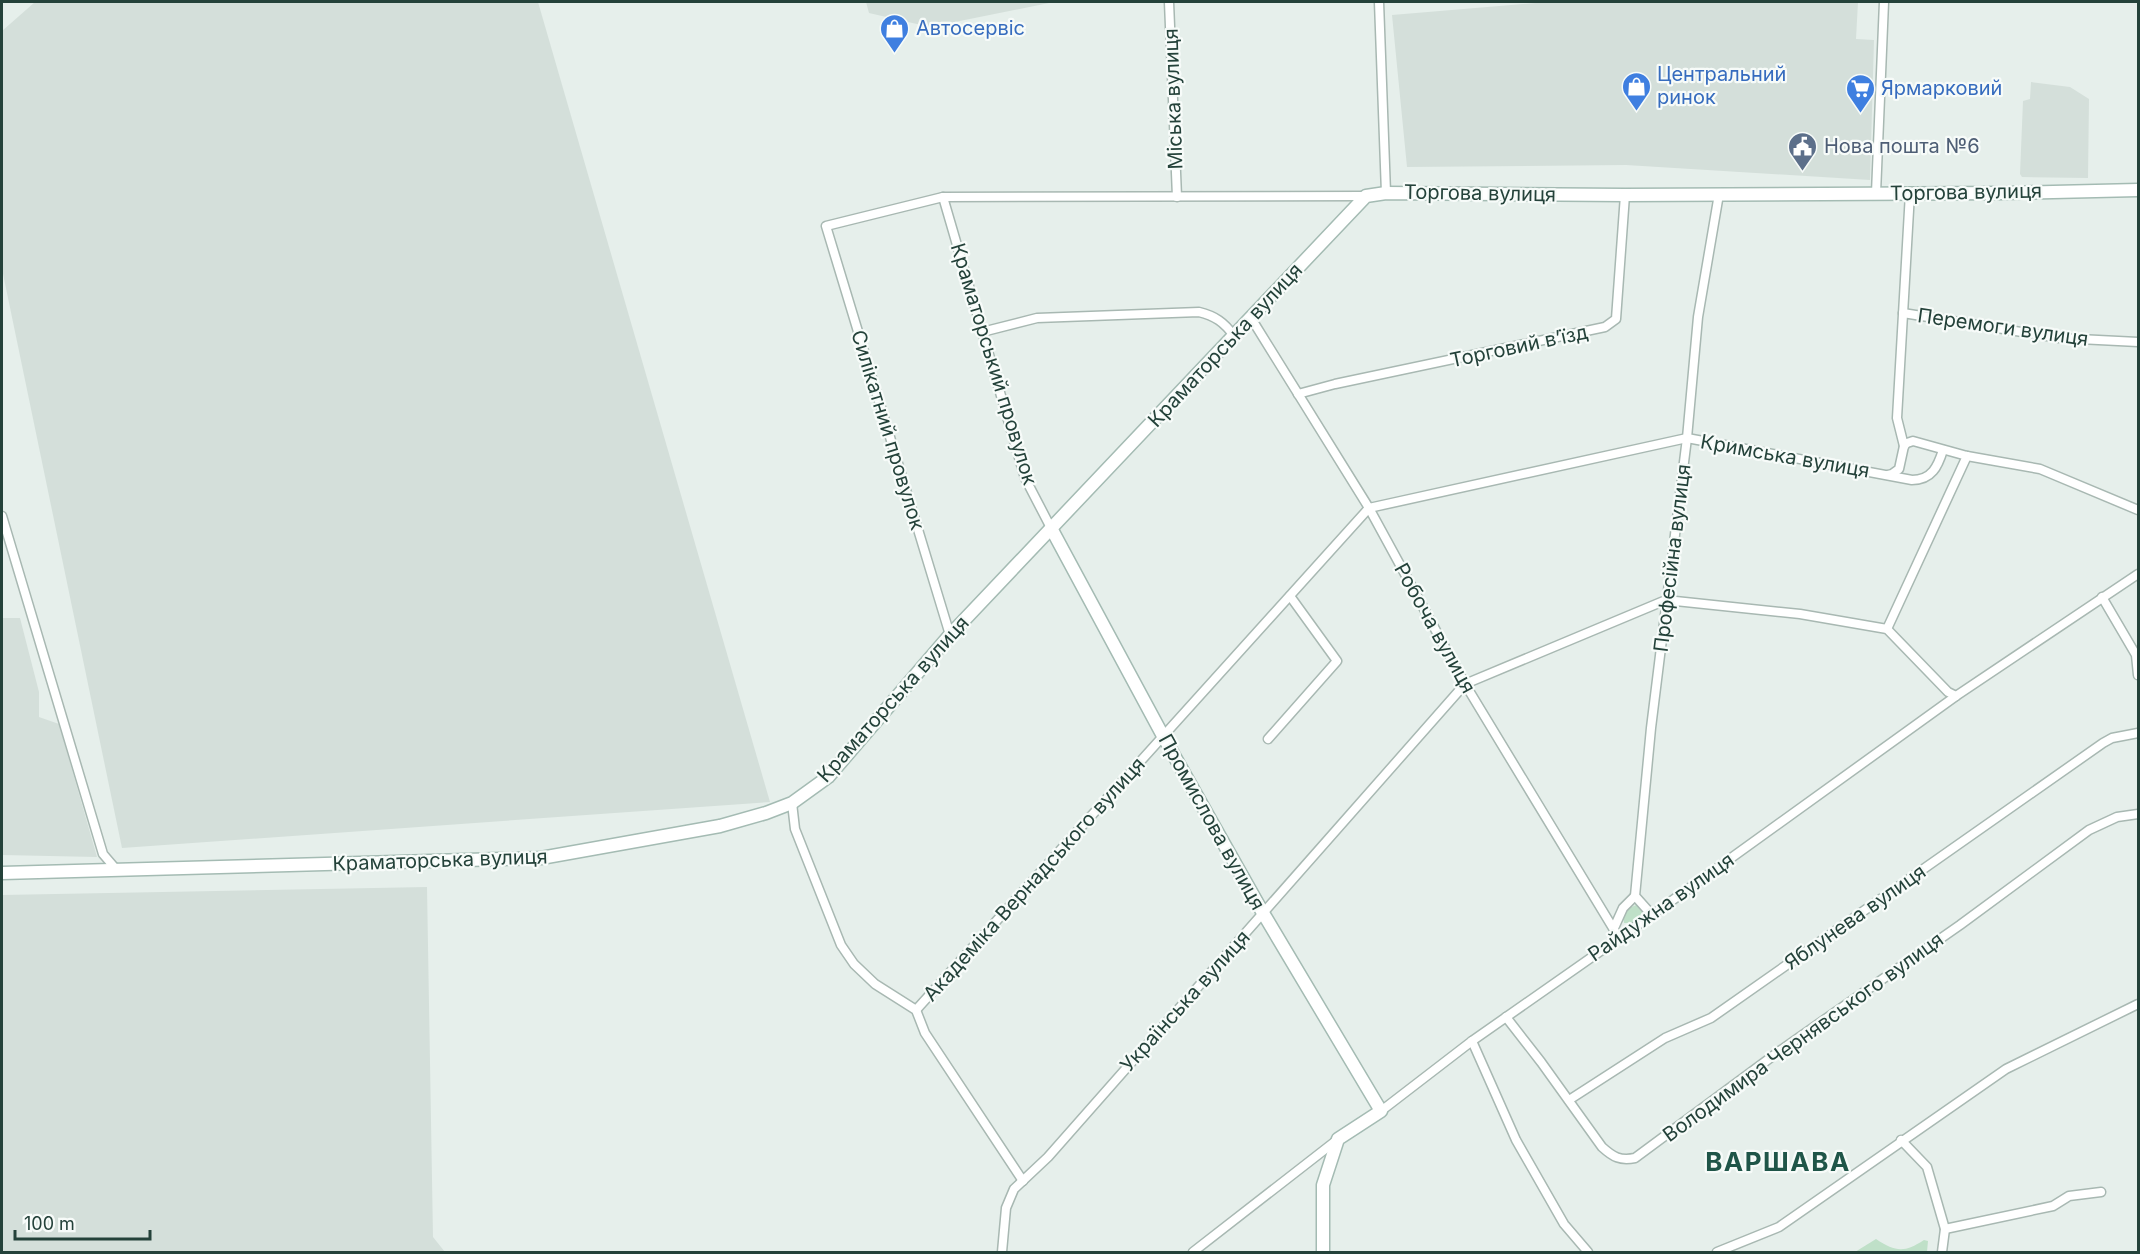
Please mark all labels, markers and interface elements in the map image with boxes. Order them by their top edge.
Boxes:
shop icon: Автосервіс [879,12,911,54]
place label: Автосервіс [916,16,1025,40]
street label: Міська вулиця [1159,28,1187,170]
place label: Центральний ринок [1657,62,1786,109]
shop icon: Центральний ринок [1620,70,1652,112]
supermarket icon: Ярмарковий [1844,72,1876,114]
place label: Ярмарковий [1881,76,2002,100]
public building icon: Нова пошта №6 [1787,130,1819,172]
place label: Нова пошта №6 [1824,134,1980,158]
street label: Торгова вулиця [1890,179,2042,205]
street label: Торгова вулиця [1404,180,1556,206]
street label: Краматорський провулок [946,240,1042,488]
street label: Краматорська вулиця [1143,258,1307,432]
street label: Перемоги вулиця [1916,303,2090,351]
street label: Торговий в’їзд [1448,320,1590,372]
street label: Силікатний провулок [846,327,930,533]
street label: Кримська вулиця [1699,429,1871,483]
street label: Професійна вулиця [1649,463,1695,653]
street label: Робоча вулиця [1389,559,1481,697]
street label: Краматорська вулиця [812,611,974,787]
street label: Промислова вулиця [1154,730,1270,914]
street label: Академіка Вернадського вулиця [918,752,1150,1006]
street label: Краматорська вулиця [332,844,548,876]
street label: Райдужна вулиця [1583,848,1739,966]
street label: Яблунева вулиця [1780,859,1930,975]
street label: Українська вулиця [1115,925,1255,1077]
street label: Володимира Чернявського вулиця [1658,927,1948,1147]
district label: ВАРШАВА [1705,1146,1851,1177]
scale bar [15,1203,150,1241]
text: 100 m [24,1213,75,1234]

